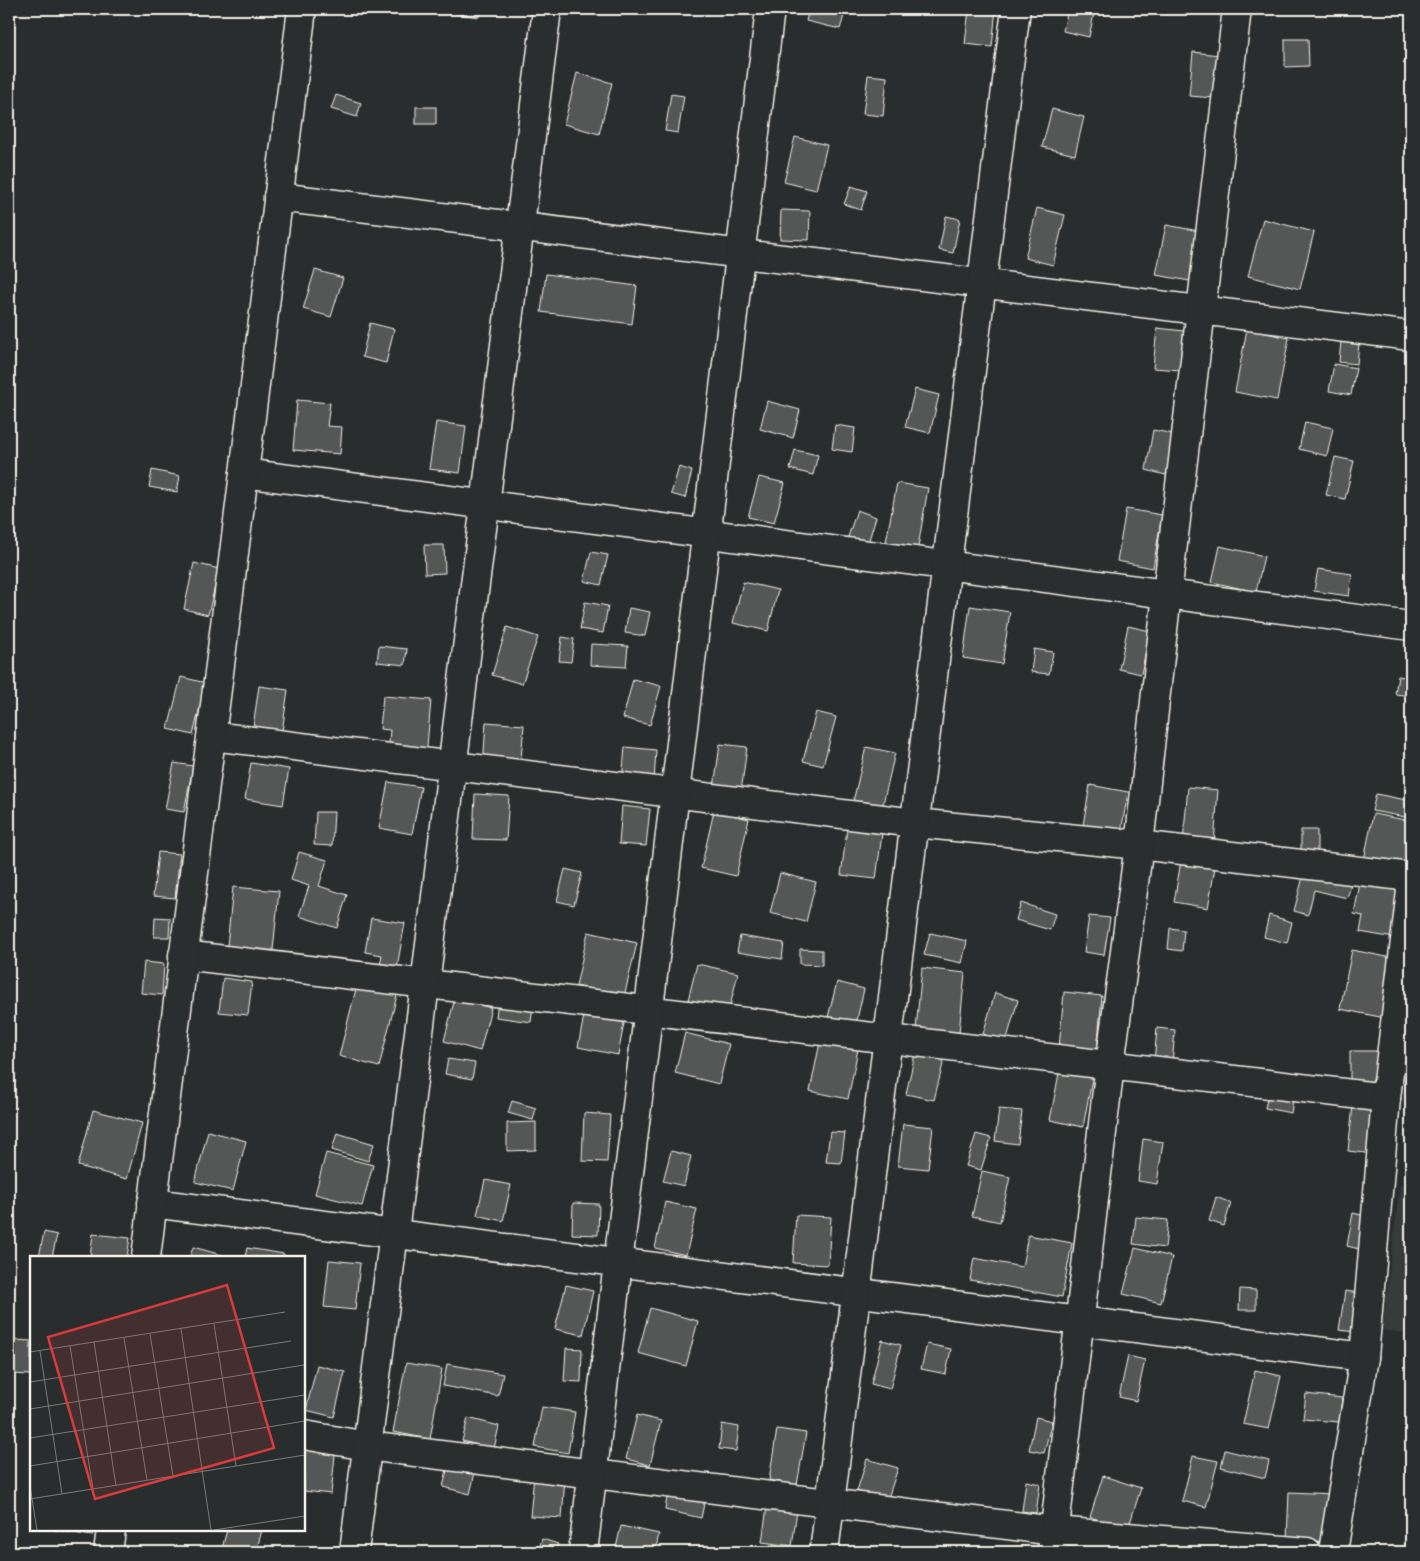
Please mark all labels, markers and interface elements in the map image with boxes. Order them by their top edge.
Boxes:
inset map [30,1256,305,1531]

